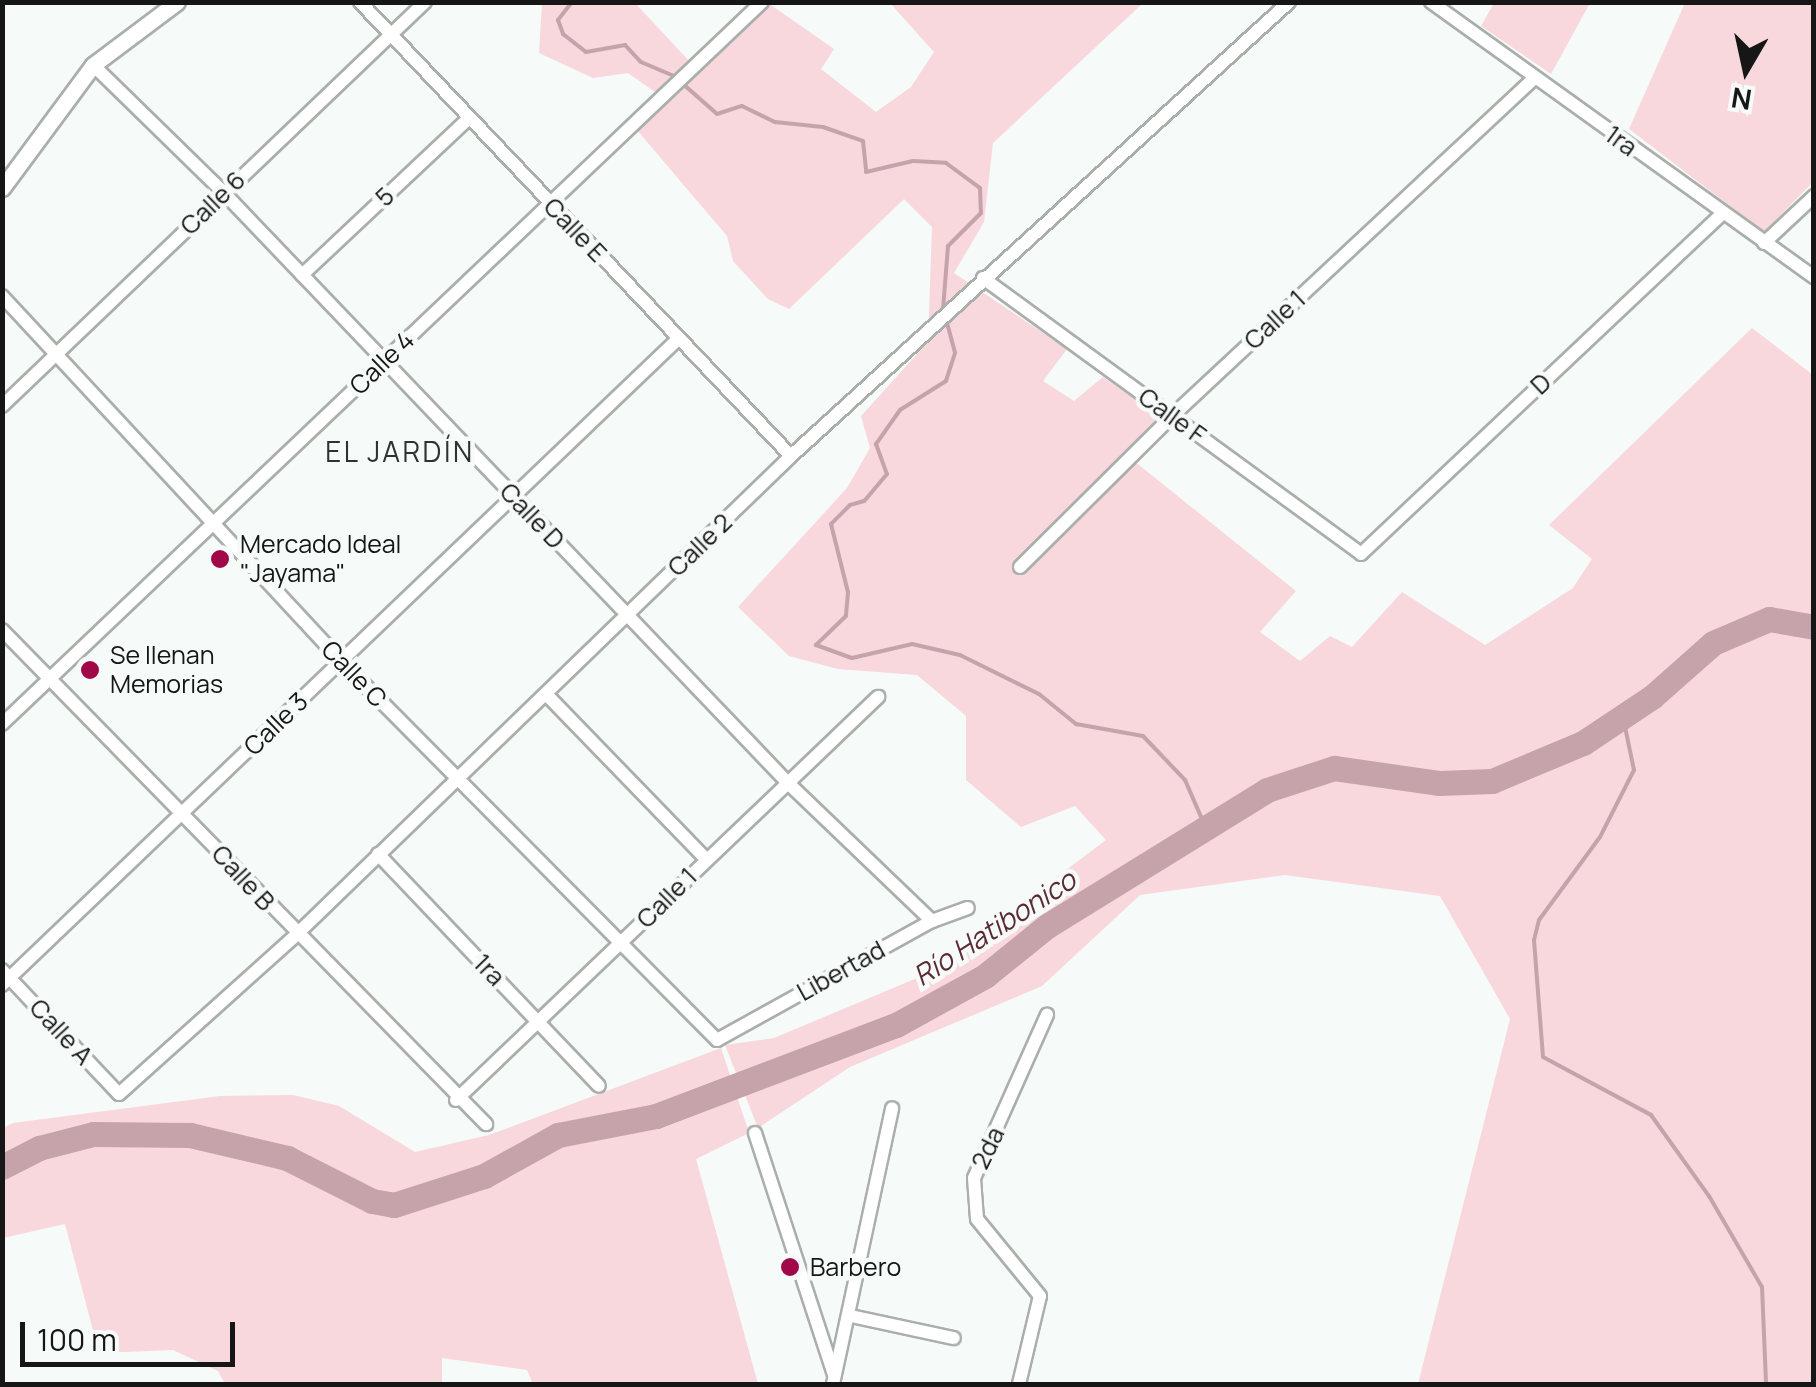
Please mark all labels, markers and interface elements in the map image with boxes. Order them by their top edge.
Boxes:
north arrow [1696,20,1796,120]
text: N [1728,79,1754,120]
street label: 1ra [1599,119,1643,163]
street label: Calle 6 [174,165,252,241]
street label: 5 [369,181,401,213]
street label: Calle E [537,192,613,268]
street label: Calle 1 [1238,284,1312,356]
street label: Calle 4 [344,325,420,401]
street label: D [1525,367,1557,401]
street label: Calle F [1133,382,1211,450]
district label: EL JARDÍN [325,434,475,468]
street label: Calle D [493,477,571,555]
street label: Calle 2 [662,507,738,583]
place label: Mercado Ideal "Jayama" [240,530,401,589]
marker: Mercado Ideal "Jayama" [209,548,231,570]
street label: Calle C [315,634,393,714]
place label: Se llenan Memorias [110,641,223,700]
marker: Se llenan Memorias [79,659,101,681]
street label: Calle 3 [238,687,314,761]
street label: Calle B [205,839,281,917]
street label: Calle 1 [631,862,703,934]
water label: Río Hatibonico [907,862,1081,992]
street label: Libertad [792,935,890,1007]
street label: 1ra [467,948,511,992]
street label: Calle A [23,993,99,1071]
street label: 2da [965,1122,1011,1174]
place label: Barbero [810,1252,901,1282]
marker: Barbero [779,1256,801,1278]
scale bar [25,1302,240,1364]
text: 100 m [37,1319,117,1360]

